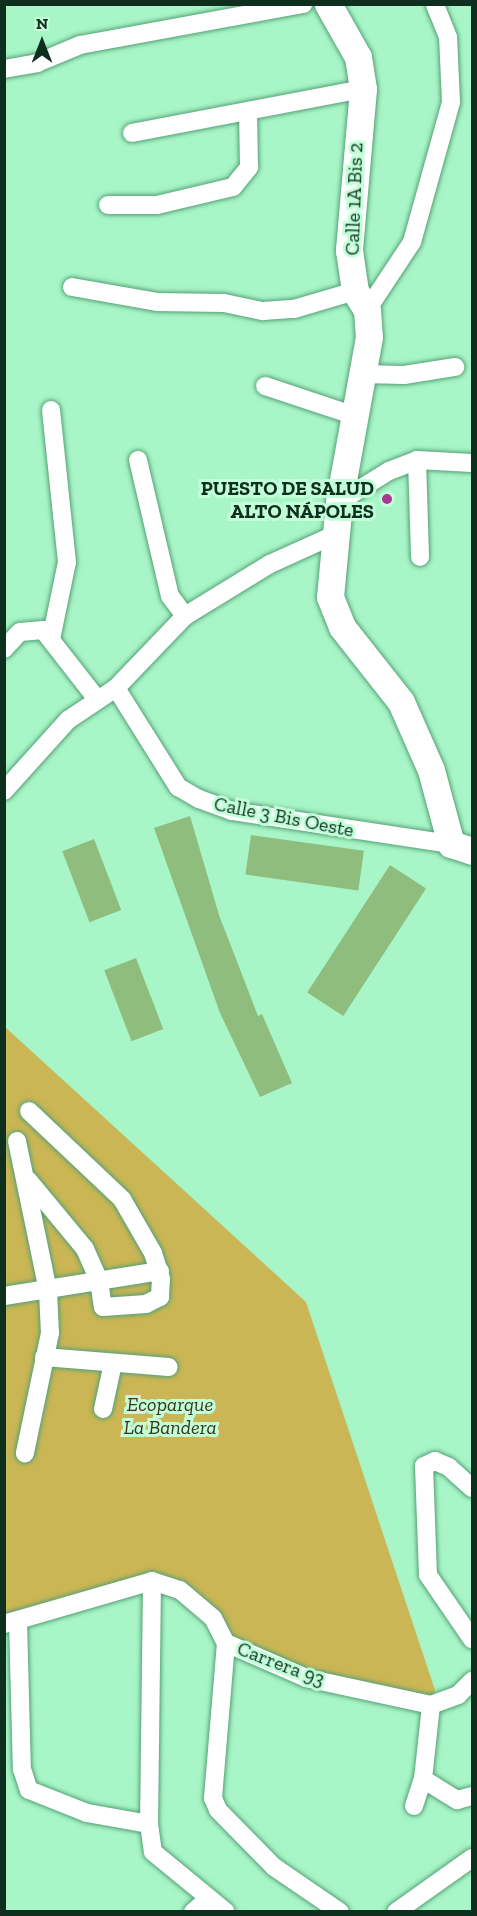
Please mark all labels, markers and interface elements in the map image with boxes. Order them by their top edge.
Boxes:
north arrow [12,12,72,72]
text: N [36,14,48,33]
street label: Calle 1A Bis 2 [340,142,368,256]
place label: PUESTO DE SALUD ALTO NÁPOLES [201,476,374,523]
marker: PUESTO DE SALUD ALTO NÁPOLES [378,490,396,508]
street label: Calle 3 Bis Oeste [212,792,356,842]
park label: Ecoparque La Bandera [123,1393,217,1440]
street label: Carrera 93 [234,1636,328,1692]

